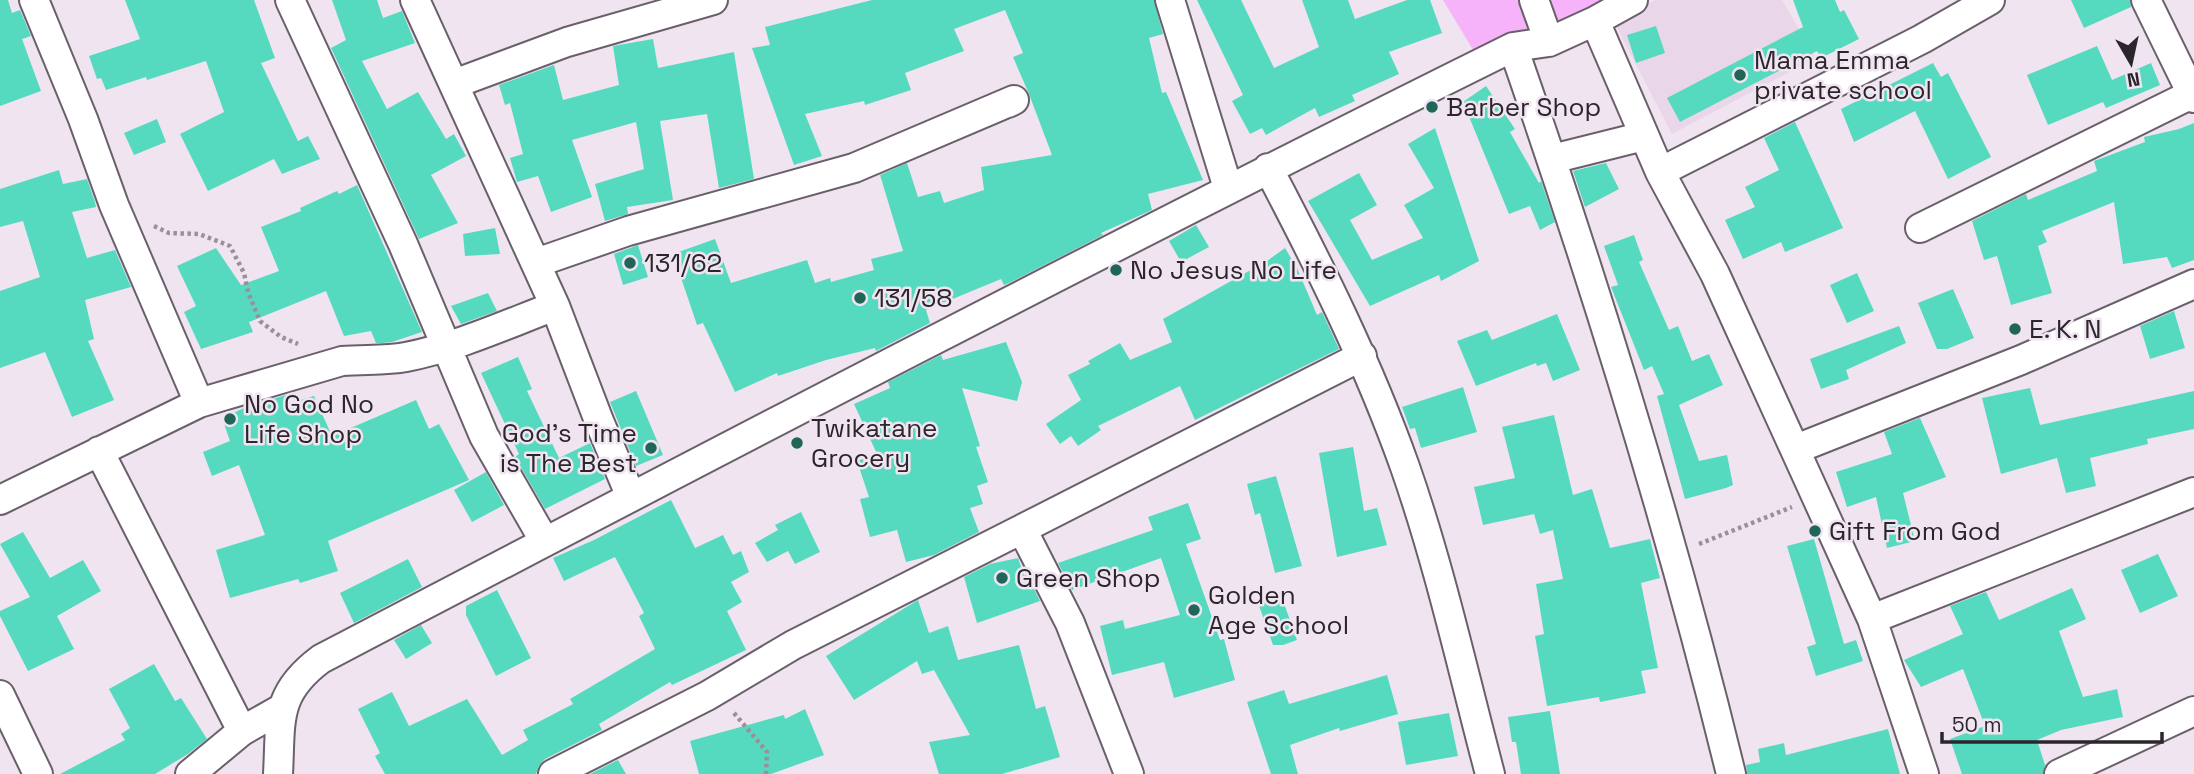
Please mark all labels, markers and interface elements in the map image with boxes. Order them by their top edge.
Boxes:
north arrow [2096,28,2166,98]
place label: Mama Emma private school [1754,43,1932,107]
text: N [2125,66,2142,93]
marker: Mama Emma private school [1732,67,1748,83]
place label: Barber Shop [1446,90,1601,124]
marker: Barber Shop [1424,99,1440,115]
place label: 131/62 [644,246,722,280]
place label: No Jesus No Life [1130,253,1337,287]
marker: 131/62 [622,255,638,271]
marker: No Jesus No Life [1108,262,1124,278]
place label: 131/58 [874,281,952,315]
marker: 131/58 [852,290,868,306]
place label: E. K. N [2029,312,2102,346]
marker: E. K. N [2007,321,2023,337]
place label: No God No Life Shop [244,387,374,451]
marker: No God No Life Shop [222,411,238,427]
place label: Twikatane Grocery [811,411,938,475]
place label: God's Time is The Best [500,416,637,480]
marker: Twikatane Grocery [789,435,805,451]
marker: God's Time is The Best [643,440,659,456]
place label: Gift From God [1829,514,2001,548]
marker: Gift From God [1807,523,1823,539]
place label: Green Shop [1016,561,1161,595]
marker: Green Shop [994,570,1010,586]
place label: Golden Age School [1208,578,1349,642]
marker: Golden Age School [1186,602,1202,618]
scale bar [1942,700,2162,744]
text: 50 m [1952,711,2002,738]

